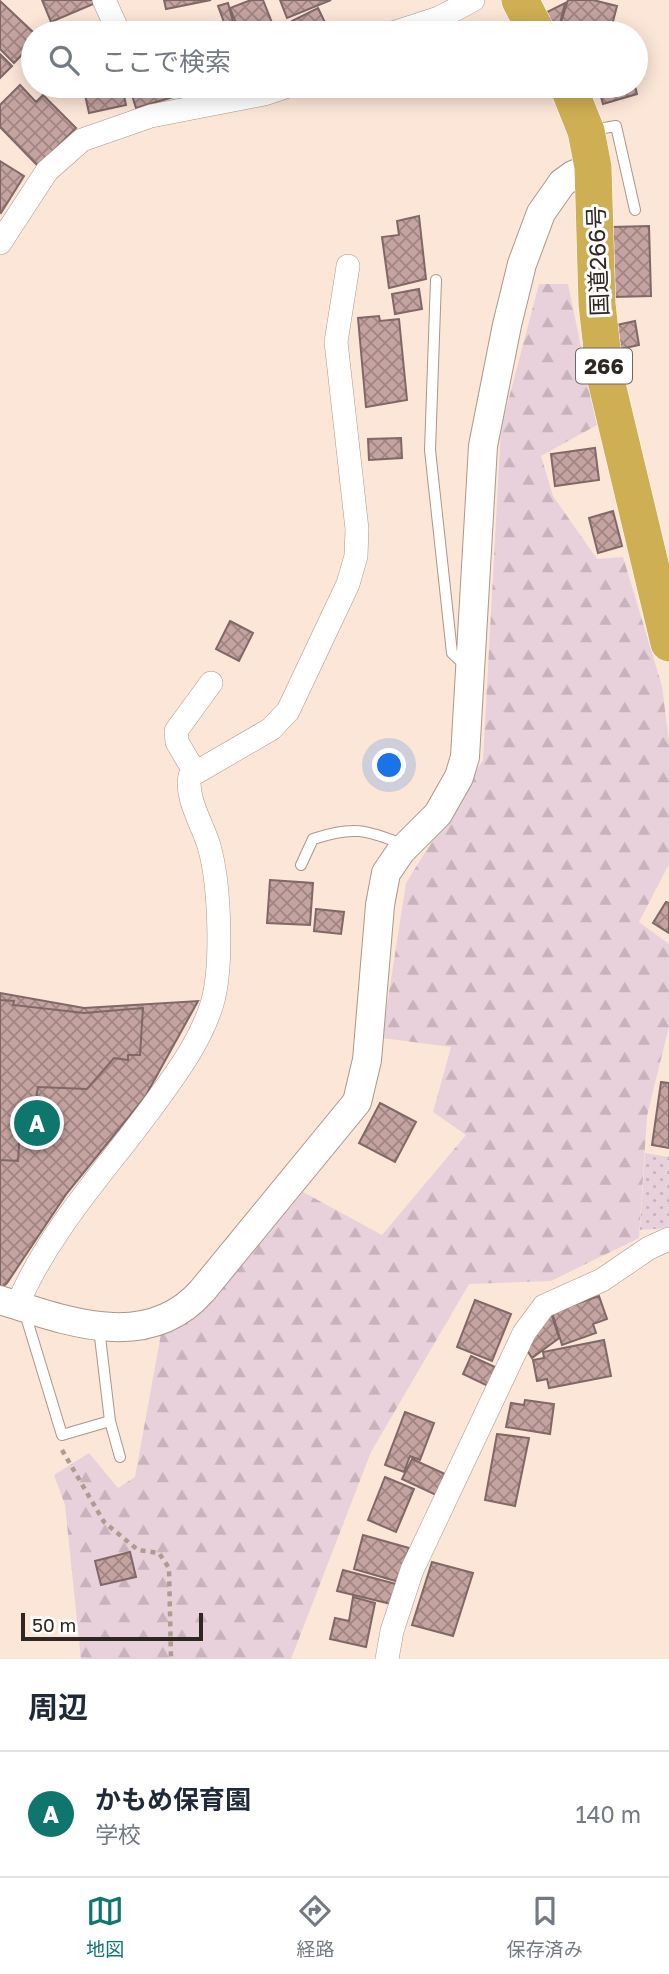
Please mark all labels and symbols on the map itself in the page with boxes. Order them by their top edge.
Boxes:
street label: 国道266号 [581,205,613,317]
road number: 266 [576,348,632,384]
your location [372,748,406,782]
pin: A [14,1097,60,1149]
scale bar [21,1610,203,1642]

